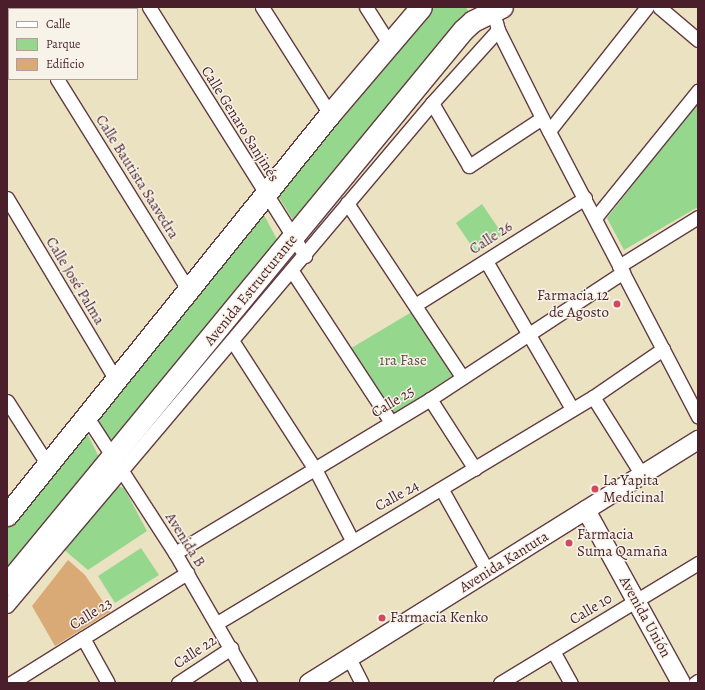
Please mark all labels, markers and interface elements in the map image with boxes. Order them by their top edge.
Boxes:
legend [8,8,138,80]
text: Calle [46,16,70,32]
text: Parque [46,36,81,52]
text: Edificio [46,56,84,72]
street label: Calle Genaro Sanjinés [197,63,283,185]
street label: Calle Bautista Saavedra [92,112,182,242]
street label: Calle 26 [466,218,516,258]
street label: Avenida Estructurante [201,231,301,349]
street label: Calle José Palma [42,234,108,328]
place label: Farmacia 12 de Agosto [537,286,609,321]
marker: Farmacia 12 de Agosto [612,299,622,309]
park label: 1ra Fase [379,352,427,370]
street label: Calle 25 [368,382,418,422]
place label: La Yapita Medicinal [603,471,664,506]
street label: Calle 24 [372,477,422,515]
marker: La Yapita Medicinal [590,484,600,494]
street label: Avenida B [161,509,209,571]
place label: Farmacia Suma Qamaña [577,525,668,560]
street label: Avenida Kantuta [456,527,552,597]
marker: Farmacia Suma Qamaña [564,538,574,548]
street label: Avenida Unión [615,573,675,661]
street label: Calle 10 [566,589,616,629]
street label: Calle 23 [66,594,116,634]
place label: Farmacia Kenko [390,609,488,627]
marker: Farmacia Kenko [377,613,387,623]
street label: Calle 22 [170,631,220,673]

